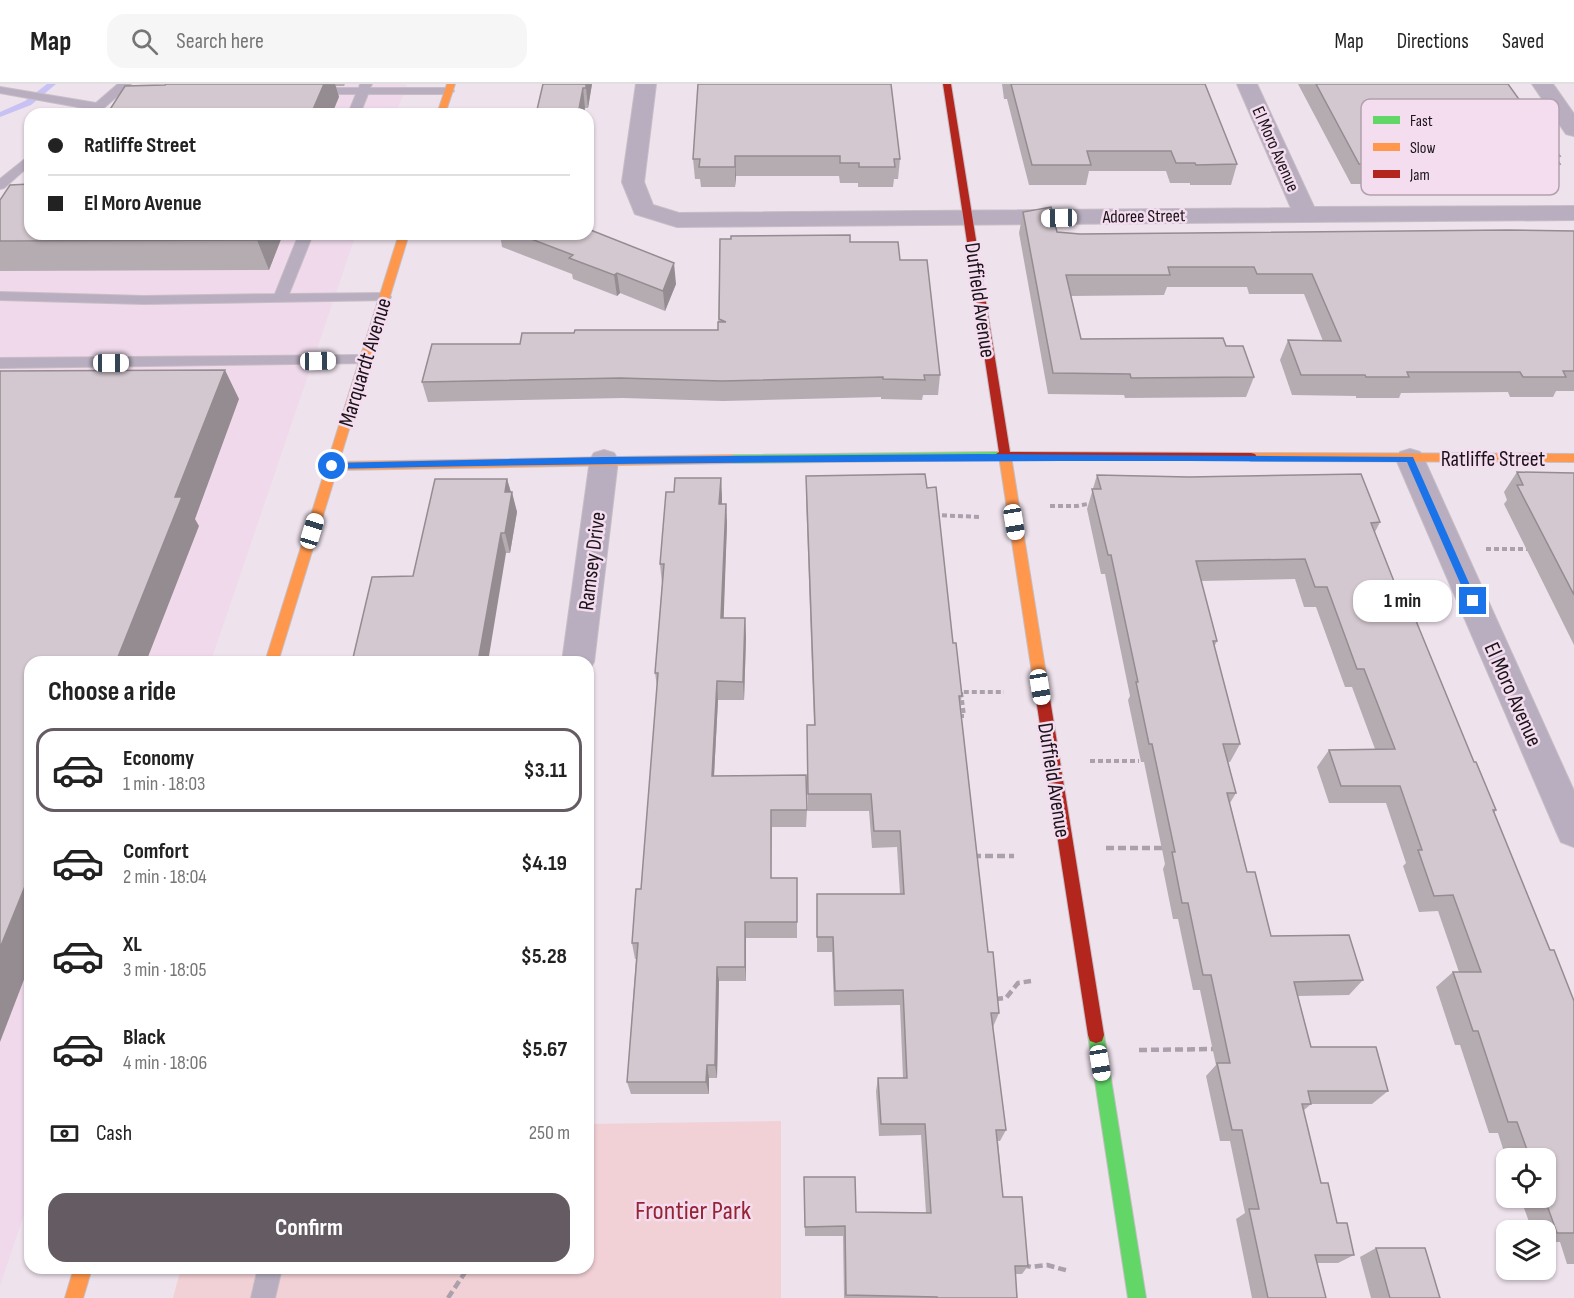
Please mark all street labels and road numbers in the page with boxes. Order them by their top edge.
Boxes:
street label: El Moro Avenue [1247,103,1304,195]
street label: Adoree Street [1102,205,1186,228]
street label: Duffield Avenue [958,241,1001,360]
street label: Marquardt Avenue [333,295,398,430]
street label: Ratliffe Street [1441,446,1546,473]
street label: Ramsey Drive [573,510,612,612]
street label: El Moro Avenue [1478,638,1548,751]
street label: Duffield Avenue [1031,721,1076,840]

